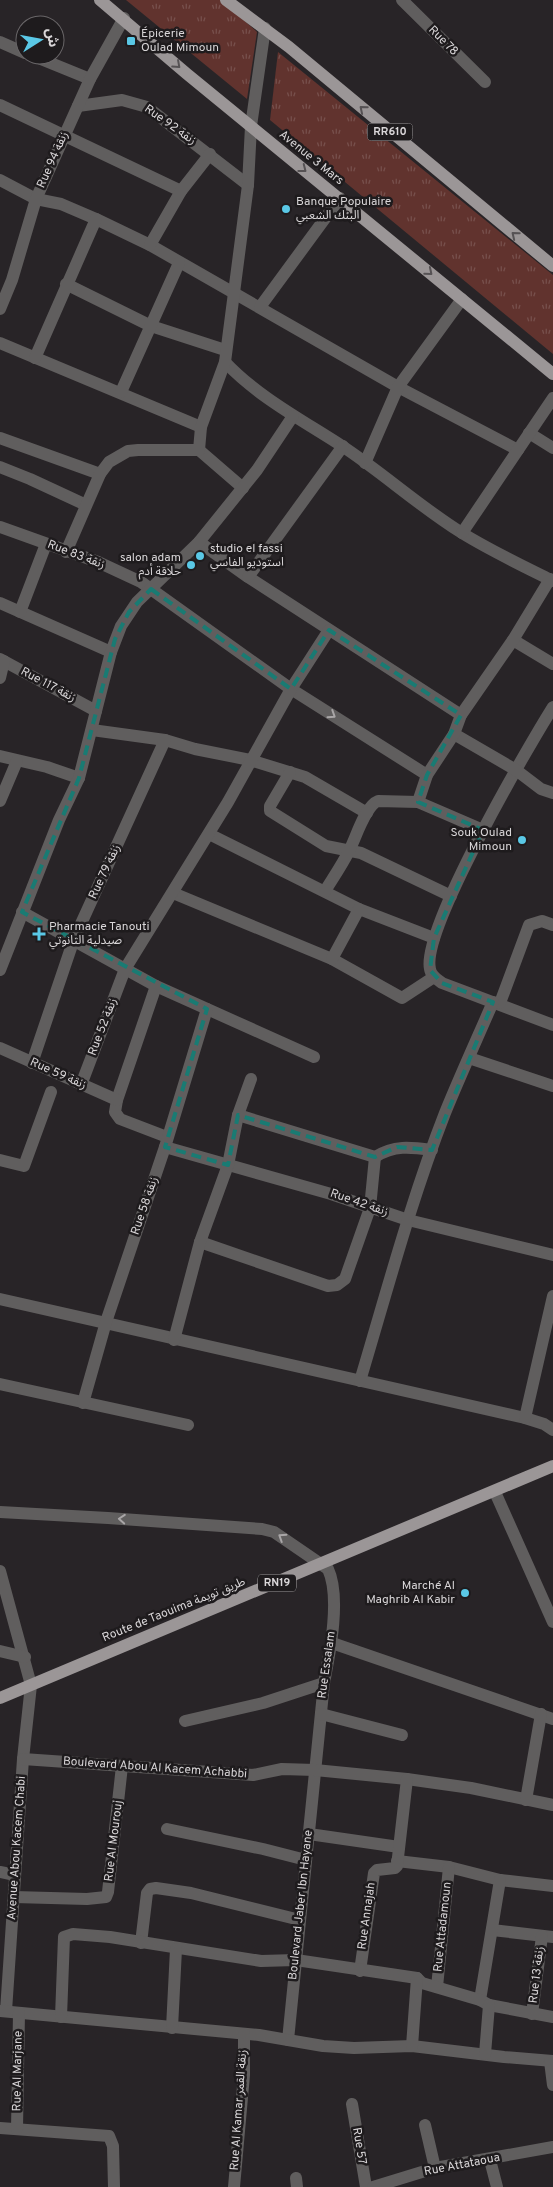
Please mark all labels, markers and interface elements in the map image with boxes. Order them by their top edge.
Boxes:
north arrow [15,15,65,65]
street label: Rue 78 [424,22,462,60]
place label: Épicerie Oulad Mimoun [141,26,219,56]
text: ش [41,27,61,49]
marker: Épicerie Oulad Mimoun [125,35,137,47]
one-way arrow [172,60,181,69]
street label: Rue 92 زنقة [141,101,199,149]
one-way arrow [360,106,369,115]
road number: RR610 [368,124,412,140]
street label: Avenue 3 Mars [275,127,347,189]
street label: Rue 94 زنقة [33,129,73,191]
one-way arrow [297,163,307,172]
place label: Banque Populaire البنك الشعبي [296,194,391,225]
marker: Banque Populaire البنك الشعبي [280,203,292,215]
one-way arrow [512,233,521,241]
one-way arrow [423,266,432,275]
street label: Rue 83 زنقة [45,537,107,573]
place label: studio el fassi استوديو الفاسي [210,541,284,572]
place label: salon adam حلاقة أدم [120,550,181,580]
marker: studio el fassi استوديو الفاسي [194,550,206,562]
marker: salon adam حلاقة أدم [185,559,197,571]
street label: Rue 117 زنقة [18,664,78,706]
one-way arrow [327,709,336,718]
place label: Souk Oulad Mimoun [450,825,512,855]
marker: Souk Oulad Mimoun [516,834,528,846]
street label: Rue 79 زنقة [85,842,125,902]
place label: Pharmacie Tanouti صيدلية التانوتي [49,919,149,950]
marker: Pharmacie Tanouti صيدلية التانوتي [33,928,45,940]
street label: Rue 52 زنقة [85,996,121,1058]
street label: Rue 59 زنقة [27,1054,89,1094]
street label: Rue 58 زنقة [128,1175,162,1237]
street label: Rue 42 زنقة [328,1186,390,1220]
one-way arrow [118,1513,126,1524]
one-way arrow [278,1534,288,1543]
street label: Route de Taouima طريق تويمة [100,1574,248,1646]
road number: RN19 [258,1575,296,1592]
place label: Marché Al Maghrib Al Kabir [366,1578,455,1608]
marker: Marché Al Maghrib Al Kabir [459,1587,471,1599]
street label: Rue Essalam [314,1630,340,1700]
street label: Boulevard Abou Al Kacem Achabbi [62,1754,248,1782]
street label: Avenue Abou Kacem Chabi [4,1775,30,1921]
street label: Rue Al Mourouj [101,1799,127,1883]
street label: Boulevard Jaber Ibn Hayane [285,1829,317,1981]
street label: Rue Annajah [354,1881,380,1951]
street label: Rue Attadamoun [430,1881,456,1973]
street label: Rue 13 زنقة [526,1946,548,2004]
street label: Rue Al Marjane [9,2031,27,2111]
street label: Rue Al Kamar زنقة القمر [227,2049,251,2171]
street label: Rue 57 [348,2126,370,2166]
street label: Rue Attataoua [423,2150,501,2180]

